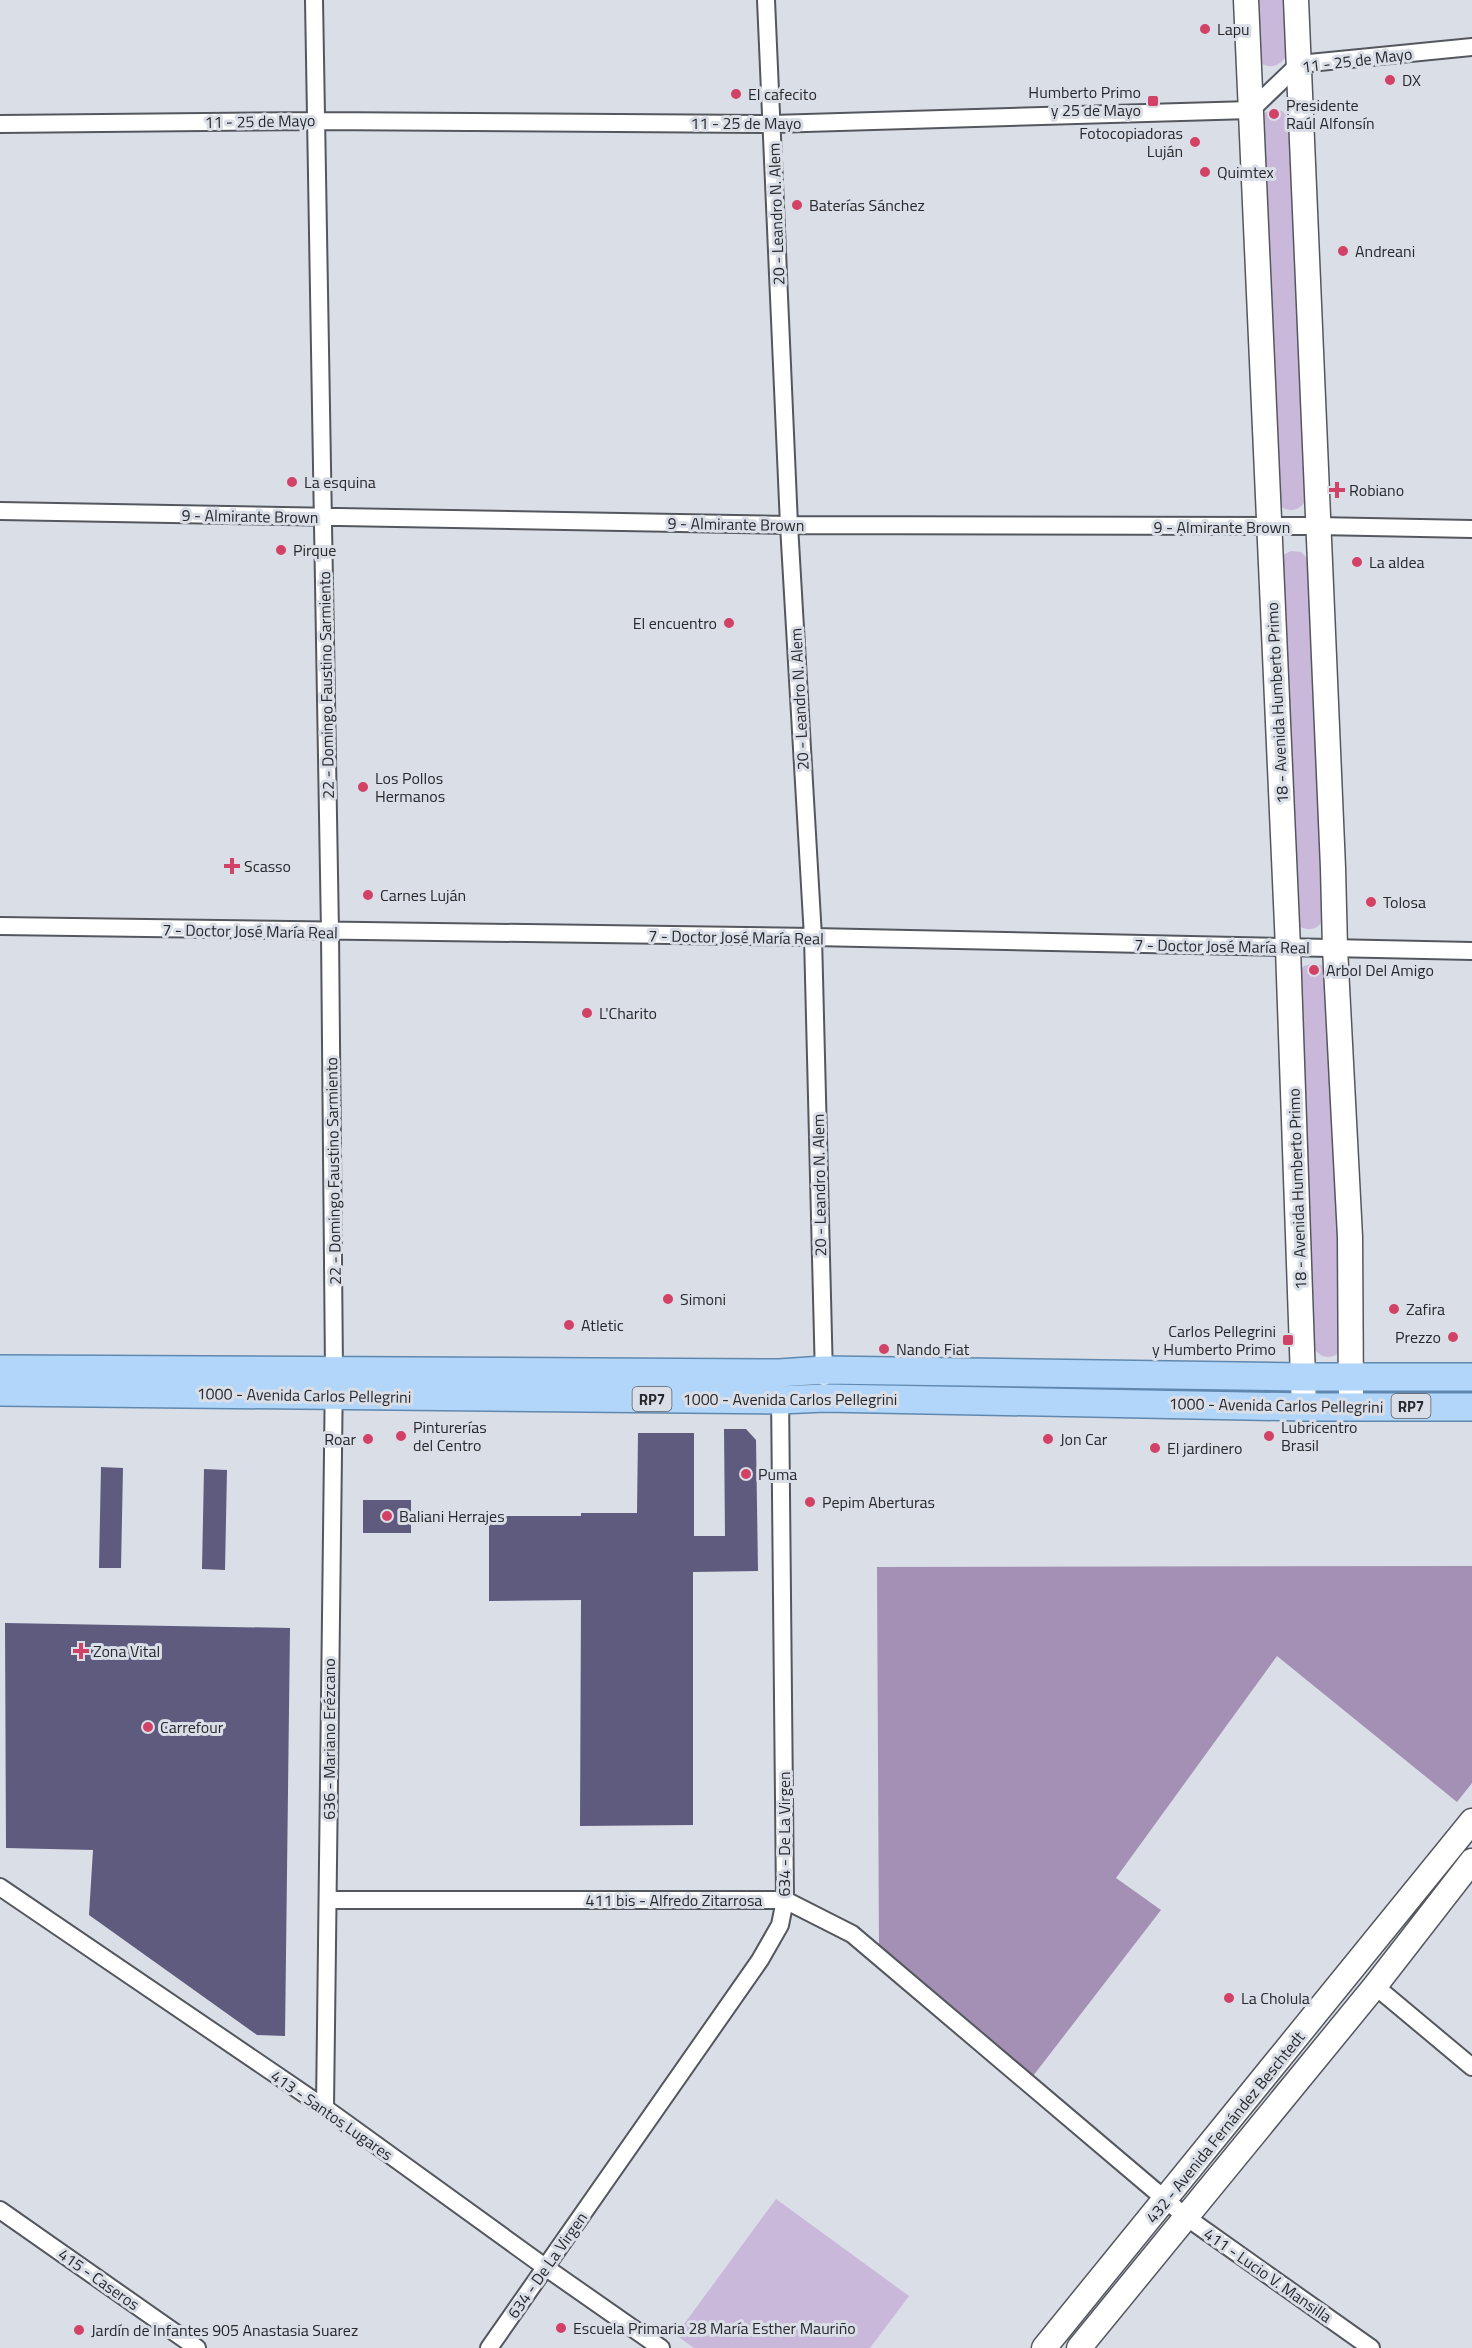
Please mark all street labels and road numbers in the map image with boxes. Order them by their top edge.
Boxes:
street label: 11 - 25 de Mayo [1301,41,1413,79]
street label: 11 - 25 de Mayo [204,108,316,134]
street label: 11 - 25 de Mayo [691,111,801,135]
street label: 20 - Leandro N. Alem [762,142,790,286]
street label: 9 - Almirante Brown [181,503,319,529]
street label: 9 - Almirante Brown [667,511,805,537]
street label: 9 - Almirante Brown [1154,515,1290,539]
street label: 22 - Domingo Faustino Sarmiento [312,571,340,799]
street label: 18 - Avenida Humberto Primo [1260,602,1294,804]
street label: 20 - Leandro N. Alem [783,627,815,771]
street label: 7 - Doctor José María Real [162,917,338,945]
street label: 7 - Doctor José María Real [648,923,824,951]
street label: 7 - Doctor José María Real [1134,932,1310,960]
street label: 22 - Domingo Faustino Sarmiento [319,1057,347,1285]
street label: 18 - Avenida Humberto Primo [1281,1088,1313,1290]
street label: 20 - Leandro N. Alem [806,1114,832,1256]
street label: 1000 - Avenida Carlos Pellegrini [197,1381,411,1409]
road number: RP7 [632,1387,672,1411]
street label: 1000 - Avenida Carlos Pellegrini [683,1387,897,1411]
street label: 1000 - Avenida Carlos Pellegrini [1169,1391,1383,1419]
road number: RP7 [1392,1394,1430,1418]
street label: 636 - Mariano Erézcano [317,1658,341,1820]
street label: 634 - De La Virgen [772,1771,796,1897]
street label: 411 bis - Alfredo Zitarrosa [586,1888,762,1912]
street label: 432 - Avenida Fernández Beschtedt [1140,2026,1310,2228]
street label: 413 - Santos Lugares [266,2064,398,2166]
street label: 634 - De La Virgen [501,2207,593,2323]
street label: 411 - Lucio V. Mansilla [1199,2222,1337,2328]
street label: 415 - Caseros [53,2242,145,2316]

